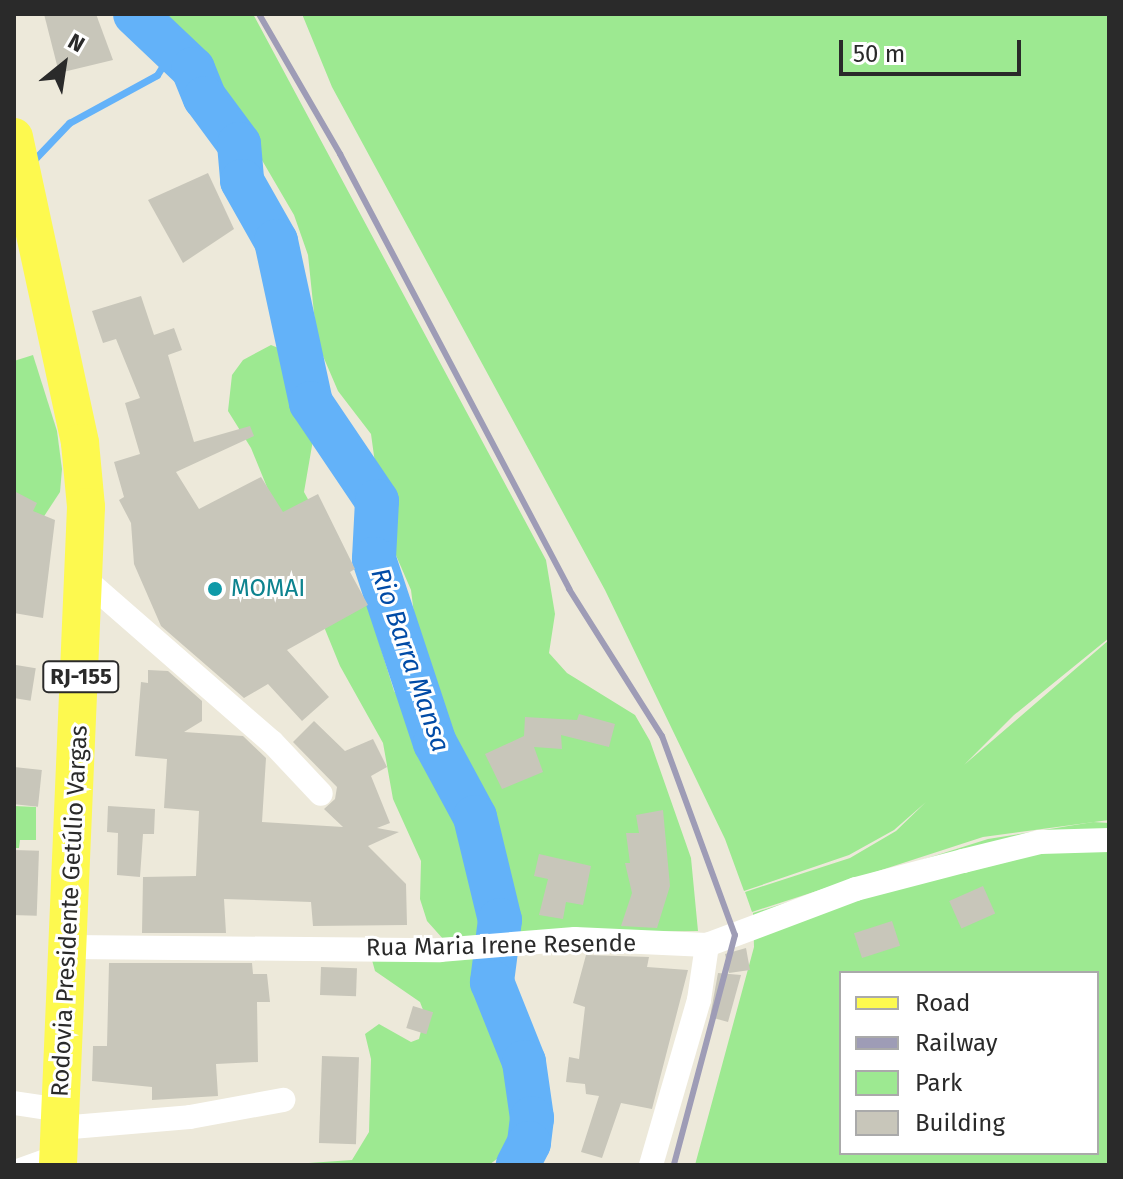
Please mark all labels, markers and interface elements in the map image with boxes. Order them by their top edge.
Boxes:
north arrow [24,24,104,104]
scale bar [843,24,1025,74]
text: N [63,27,89,58]
text: 50 m [853,40,905,68]
water label: Rio Barra Mansa [364,564,456,756]
place label: MOMAI [231,575,305,603]
marker: MOMAI [206,580,224,598]
road number: RJ-155 [41,659,121,695]
street label: Rodovia Presidente Getúlio Vargas [46,724,94,1098]
street label: Rua Maria Irene Resende [366,929,636,963]
legend [839,971,1099,1155]
text: Road [915,989,970,1017]
text: Railway [915,1029,998,1057]
text: Park [915,1069,962,1097]
text: Building [915,1109,1005,1137]

